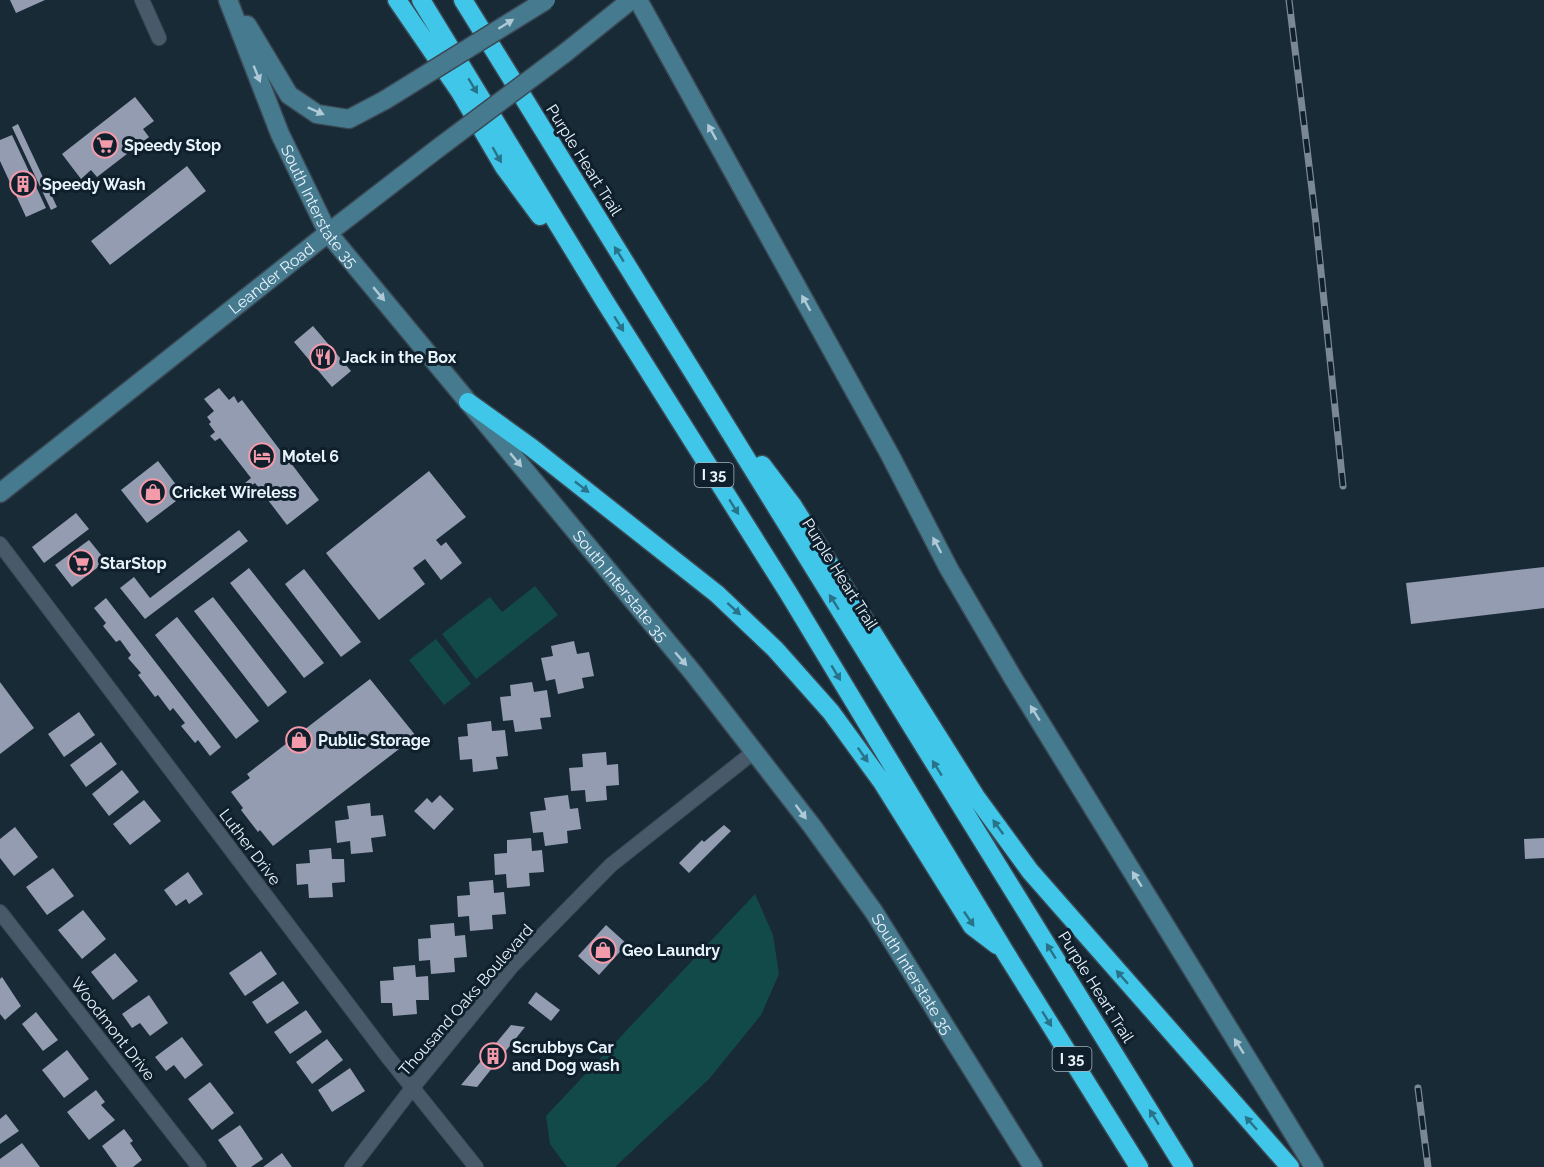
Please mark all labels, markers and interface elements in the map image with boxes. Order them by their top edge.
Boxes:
one-way arrow [498,19,514,30]
one-way arrow [253,65,262,83]
one-way arrow [468,78,479,94]
street label: Purple Heart Trail [542,101,626,220]
one-way arrow [307,106,325,116]
one-way arrow [707,123,717,140]
supermarket icon: Speedy Stop [90,130,120,160]
place label: Speedy Stop [124,136,221,155]
street label: South Interstate 35 [277,141,362,271]
one-way arrow [492,147,502,164]
building icon: Speedy Wash [8,169,38,199]
place label: Speedy Wash [42,175,146,194]
street label: Leander Road [225,238,318,318]
one-way arrow [614,246,625,263]
one-way arrow [372,286,385,302]
one-way arrow [801,294,811,311]
one-way arrow [613,316,624,332]
restaurant icon: Jack in the Box [308,342,338,372]
place label: Jack in the Box [342,348,457,367]
hotel icon: Motel 6 [247,441,277,471]
place label: Motel 6 [282,447,339,466]
one-way arrow [510,452,523,468]
road number: I 35 [694,463,734,487]
shop icon: Cricket Wireless [138,477,168,507]
one-way arrow [574,481,590,494]
place label: Cricket Wireless [172,483,297,502]
one-way arrow [728,498,739,515]
street label: Purple Heart Trail [798,515,882,634]
street label: South Interstate 35 [569,526,672,645]
one-way arrow [932,536,942,553]
supermarket icon: StarStop [66,548,96,578]
place label: StarStop [100,554,167,573]
one-way arrow [829,594,840,610]
one-way arrow [726,602,741,615]
one-way arrow [674,651,687,666]
one-way arrow [831,665,842,681]
one-way arrow [1029,706,1041,722]
shop icon: Public Storage [284,725,314,755]
place label: Public Storage [318,731,431,750]
one-way arrow [857,747,869,763]
one-way arrow [932,760,943,776]
street label: Luther Drive [215,805,285,889]
one-way arrow [795,805,807,820]
one-way arrow [992,819,1004,835]
one-way arrow [1132,871,1143,887]
street label: South Interstate 35 [868,910,957,1038]
one-way arrow [963,911,974,928]
street label: Thousand Oaks Boulevard [395,920,537,1080]
street label: Purple Heart Trail [1054,928,1138,1047]
shop icon: Geo Laundry [588,935,618,965]
place label: Geo Laundry [622,941,720,960]
one-way arrow [1045,943,1056,960]
one-way arrow [1116,970,1129,985]
street label: Woodmont Drive [67,974,159,1084]
one-way arrow [1041,1011,1052,1027]
place label: Scrubbys Car and Dog wash [512,1038,620,1075]
one-way arrow [1234,1038,1245,1054]
building icon: Scrubbys Car and Dog wash [478,1041,508,1071]
road number: I 35 [1052,1047,1092,1071]
one-way arrow [1148,1109,1159,1125]
one-way arrow [1245,1116,1258,1131]

